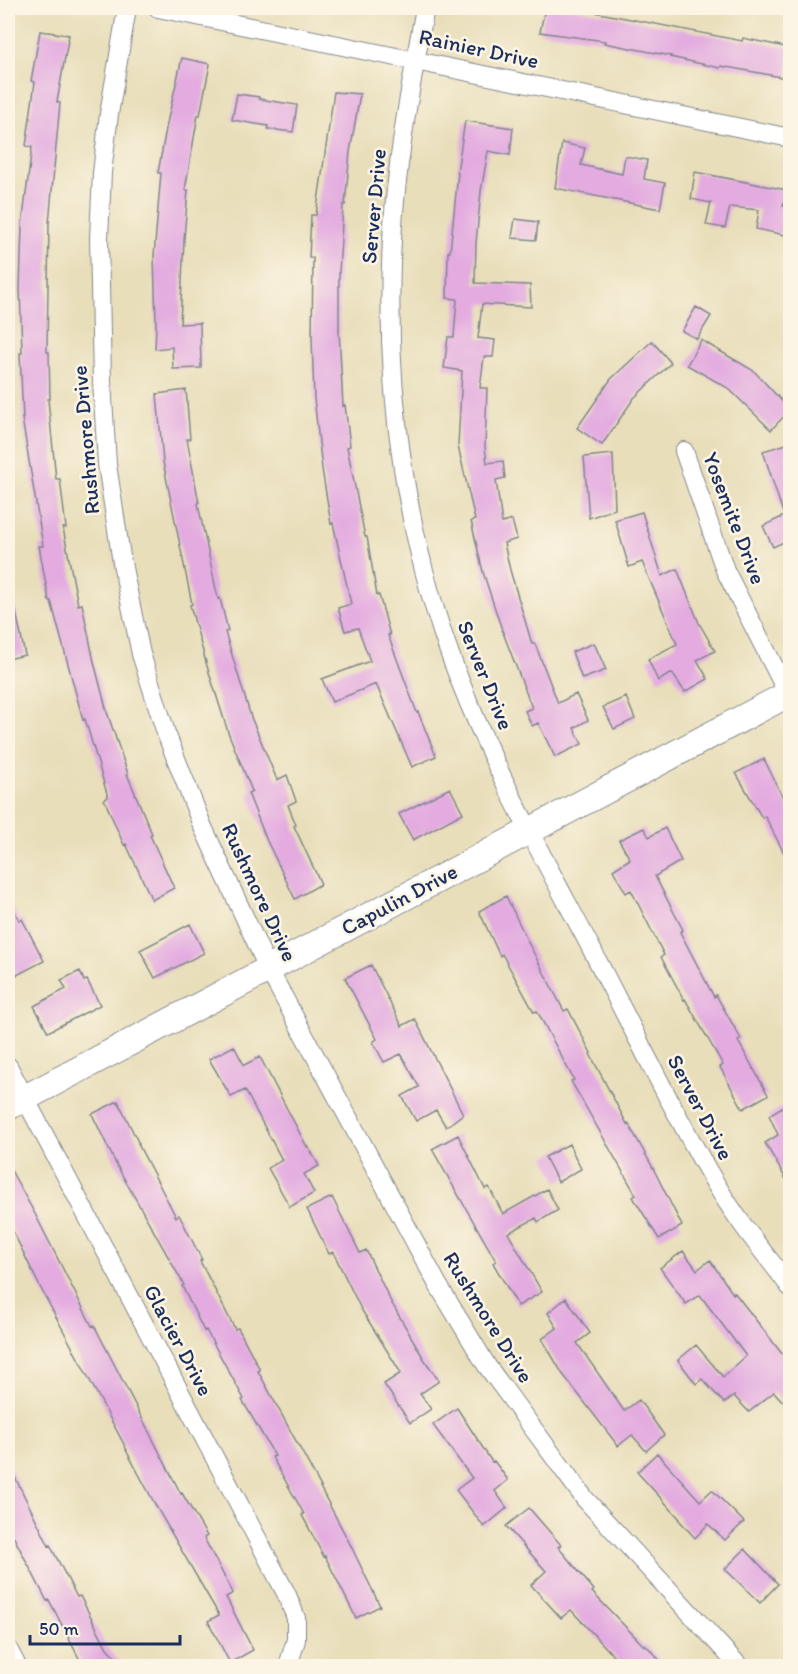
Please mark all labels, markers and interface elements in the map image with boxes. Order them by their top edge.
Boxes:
street label: Rainier Drive [416,23,541,74]
street label: Server Drive [355,147,392,265]
street label: Rushmore Drive [66,364,105,516]
street label: Yosemite Drive [697,448,772,588]
street label: Server Drive [451,617,520,734]
street label: Rushmore Drive [216,819,303,966]
street label: Capulin Drive [336,857,462,941]
street label: Server Drive [662,1050,740,1165]
street label: Rushmore Drive [437,1247,540,1388]
street label: Glacier Drive [138,1280,219,1401]
scale bar [30,1608,180,1646]
text: 50 m [39,1618,79,1640]

